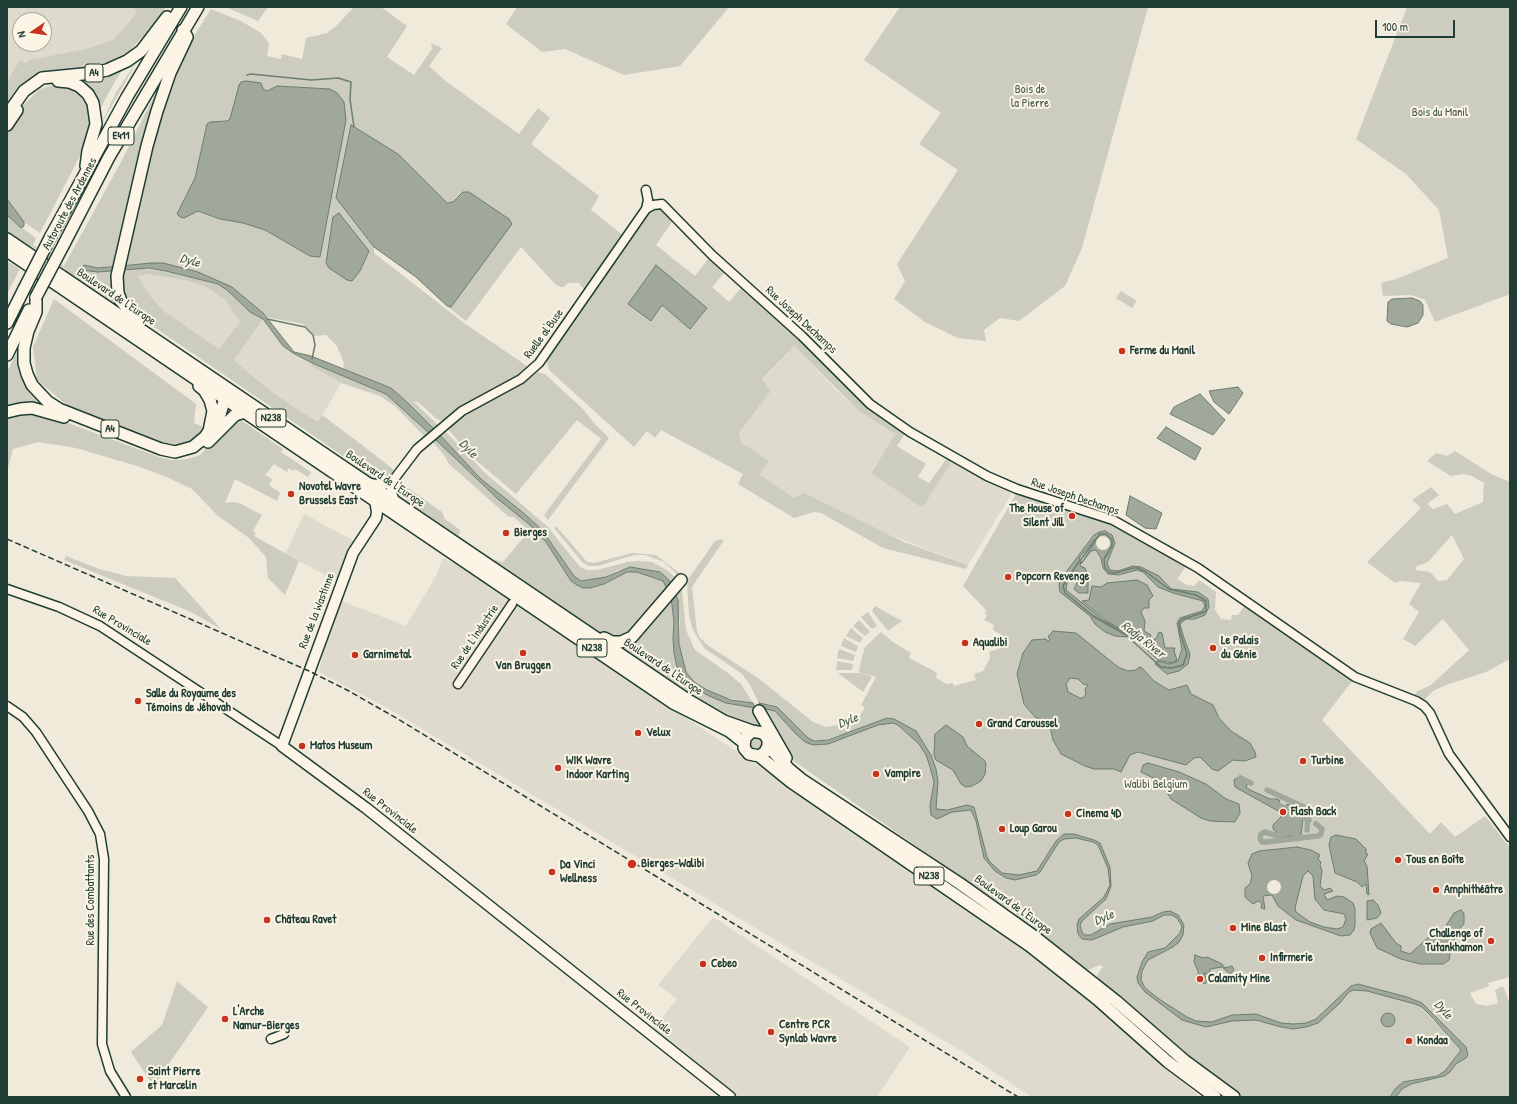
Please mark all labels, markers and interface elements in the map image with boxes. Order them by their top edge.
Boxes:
north arrow [12,12,52,52]
scale bar [1377,12,1457,38]
text: 100 m [1382,18,1408,35]
text: N [14,30,29,39]
road number: A4 [85,64,103,82]
park label: Bois de la Pierre [1011,83,1049,111]
park label: Bois du Manil [1412,106,1468,120]
road number: E411 [108,127,134,145]
street label: Autoroute des Ardennes [40,155,100,253]
water label: Dyle [178,251,202,271]
street label: Boulevard de l'Europe [74,265,158,329]
street label: Rue Joseph Dechamps [762,283,840,357]
street label: Ruelle al'Buse [521,306,567,362]
place label: Ferme du Manil [1130,344,1195,358]
marker: Ferme du Manil [1117,346,1127,356]
road number: N238 [256,409,286,427]
road number: A4 [101,420,119,438]
water label: Dyle [455,436,481,462]
street label: Boulevard de l'Europe [343,447,427,511]
street label: Rue Joseph Dechamps [1029,475,1121,519]
place label: Novotel Wavre Brussels East [299,480,361,508]
marker: Novotel Wavre Brussels East [286,489,296,499]
place label: The House of Silent Jill [1009,502,1064,530]
marker: The House of Silent Jill [1067,511,1077,521]
place label: Bierges [514,526,547,540]
marker: Bierges [501,528,511,538]
place label: Popcorn Revenge [1016,570,1089,584]
street label: Rue de la Wastinne [296,571,338,651]
marker: Popcorn Revenge [1003,572,1013,582]
street label: Rue de L'Industrie [448,602,502,672]
street label: Rue Provinciale [90,603,154,649]
water label: Radja River [1118,618,1168,662]
place label: Le Palais du Génie [1221,634,1259,662]
street label: Boulevard de l'Europe [621,635,705,699]
place label: Aqualibi [973,636,1007,650]
marker: Aqualibi [960,638,970,648]
road number: N238 [577,639,607,657]
marker: Le Palais du Génie [1208,643,1218,653]
place label: Garnimetal [363,648,411,662]
marker: Van Bruggen [518,648,528,658]
marker: Garnimetal [350,650,360,660]
place label: Van Bruggen [495,659,551,673]
place label: Salle du Royaume des Témoins de Jéhovah [146,687,236,715]
marker: Salle du Royaume des Témoins de Jéhovah [133,696,143,706]
water label: Dyle [836,710,860,732]
place label: Grand Caroussel [987,717,1058,731]
marker: Grand Caroussel [974,719,984,729]
place label: Velux [646,726,671,740]
marker: Velux [633,728,643,738]
place label: Matos Museum [310,739,372,753]
marker: Matos Museum [297,741,307,751]
place label: WIK Wavre Indoor Karting [566,754,629,782]
place label: Turbine [1311,754,1344,768]
marker: Turbine [1298,756,1308,766]
marker: WIK Wavre Indoor Karting [553,763,563,773]
place label: Vampire [884,767,921,781]
marker: Vampire [871,769,881,779]
park label: Walibi Belgium [1124,778,1188,792]
street label: Rue Provinciale [360,785,420,837]
place label: Flash Back [1291,805,1336,819]
place label: Cinema 4D [1076,807,1121,821]
marker: Flash Back [1278,807,1288,817]
marker: Cinema 4D [1063,809,1073,819]
place label: Loup Garou [1010,822,1057,836]
marker: Loup Garou [997,824,1007,834]
place label: Tous en Boîte [1406,853,1464,867]
street label: Rue des Combattants [84,855,98,945]
marker: Tous en Boîte [1393,855,1403,865]
place label: Bierges-Walibi [641,857,704,871]
place label: Da Vinci Wellness [560,858,597,886]
marker: Bierges-Walibi [626,858,638,870]
marker: Da Vinci Wellness [547,867,557,877]
road number: N238 [914,867,944,885]
street label: Boulevard de l'Europe [972,872,1054,938]
place label: Amphithéâtre [1444,883,1503,897]
marker: Amphithéâtre [1431,885,1441,895]
water label: Dyle [1092,907,1116,929]
place label: Château Ravet [275,913,336,927]
marker: Château Ravet [262,915,272,925]
place label: Mine Blast [1241,921,1287,935]
marker: Mine Blast [1228,923,1238,933]
place label: Challenge of Tutankhamon [1425,927,1483,955]
marker: Challenge of Tutankhamon [1486,936,1496,946]
place label: Infirmerie [1270,951,1313,965]
marker: Infirmerie [1257,953,1267,963]
place label: Cebeo [711,957,737,971]
marker: Cebeo [698,959,708,969]
place label: Calamity Mine [1208,972,1270,986]
marker: Calamity Mine [1195,974,1205,984]
street label: Rue Provinciale [614,986,674,1038]
water label: Dyle [1430,997,1456,1023]
place label: L'Arche Namur-Bierges [233,1005,299,1033]
marker: L'Arche Namur-Bierges [220,1014,230,1024]
place label: Centre PCR Synlab Wavre [779,1018,837,1046]
marker: Centre PCR Synlab Wavre [766,1027,776,1037]
place label: Kondaa [1417,1034,1448,1048]
marker: Kondaa [1404,1036,1414,1046]
place label: Saint Pierre et Marcelin [148,1065,200,1093]
marker: Saint Pierre et Marcelin [135,1074,145,1084]

